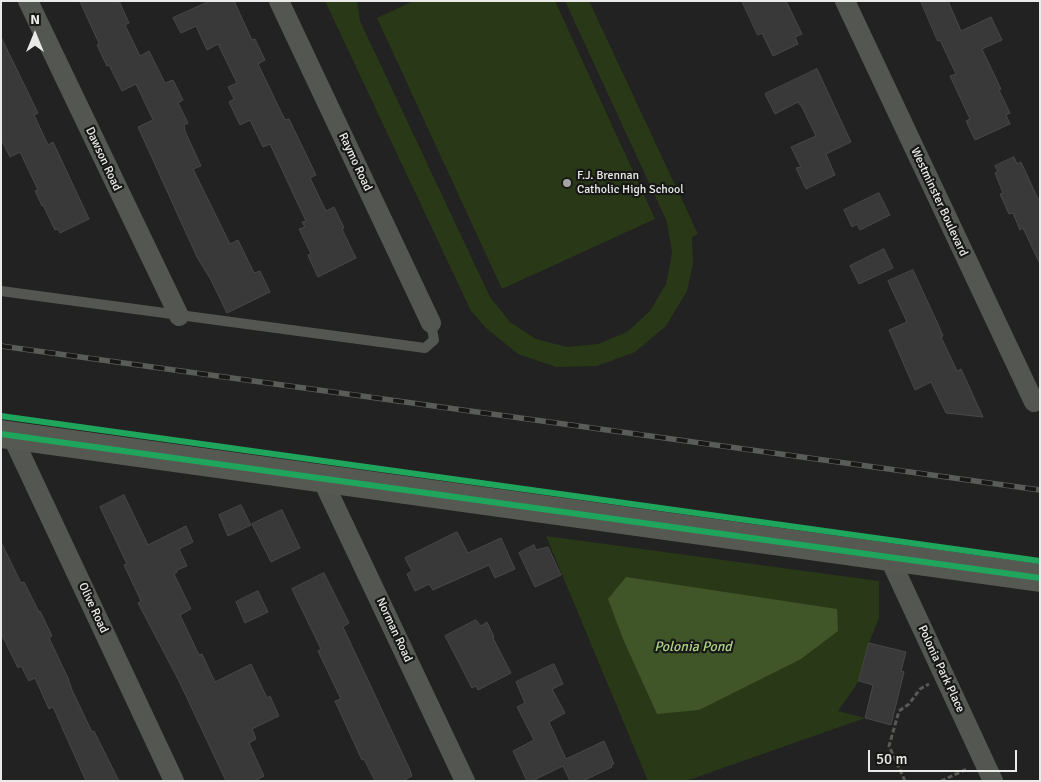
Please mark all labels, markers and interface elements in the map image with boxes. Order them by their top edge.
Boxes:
north arrow [10,10,60,60]
text: N [30,11,40,28]
street label: Dawson Road [82,125,124,193]
street label: Raymo Road [335,131,375,193]
street label: Westminster Boulevard [907,145,971,259]
place label: F.J. Brennan Catholic High School [577,169,684,197]
marker: F.J. Brennan Catholic High School [561,177,573,189]
street label: Olive Road [75,580,111,636]
street label: Norman Road [373,596,415,664]
street label: Polonia Park Place [914,623,968,715]
water label: Polonia Pond [654,639,732,655]
scale bar [871,740,1020,772]
text: 50 m [876,750,907,768]

